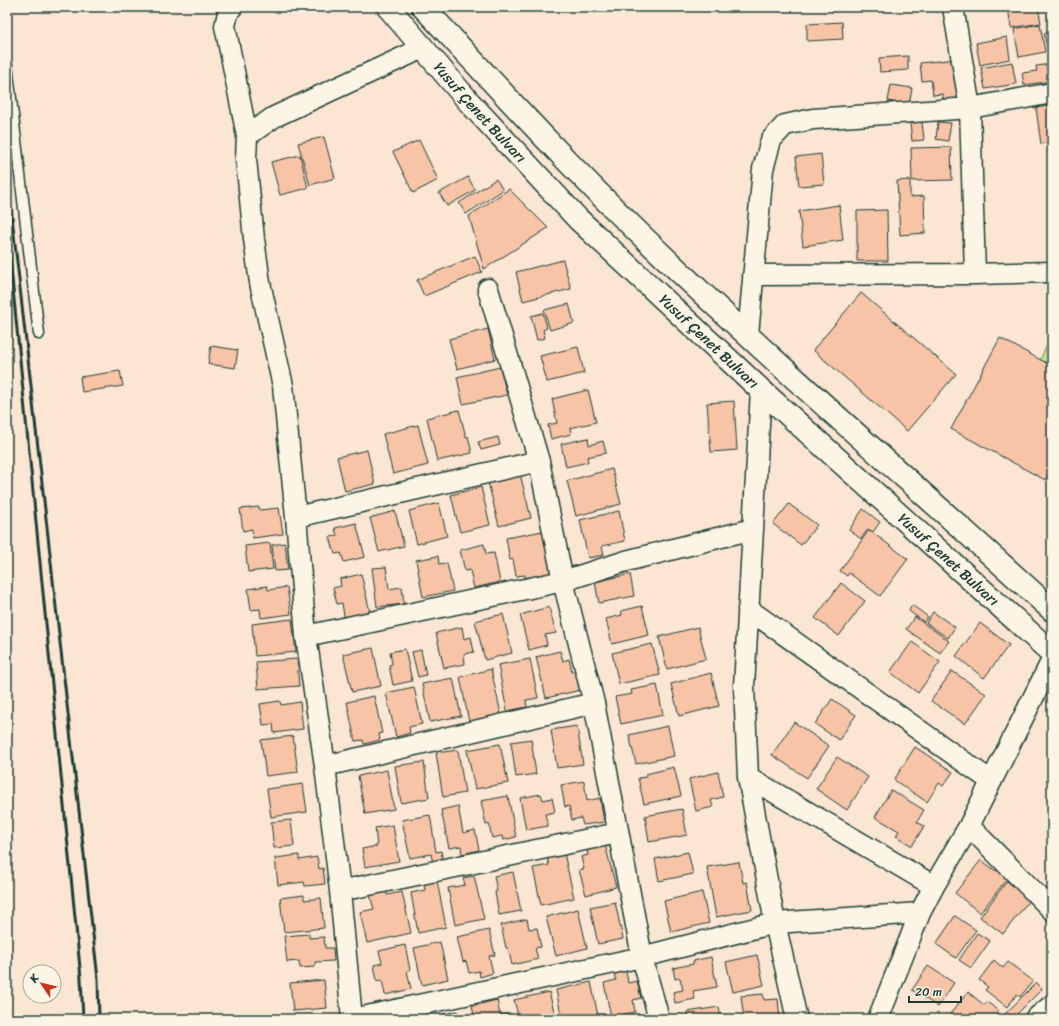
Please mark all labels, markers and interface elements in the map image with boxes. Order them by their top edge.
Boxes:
street label: Yusuf Çenet Bulvarı [427,56,533,169]
street label: Yusuf Çenet Bulvarı [653,288,765,395]
street label: Yusuf Çenet Bulvarı [892,506,1005,613]
north arrow [22,964,62,1004]
text: K [24,969,45,988]
scale bar [909,978,961,1004]
text: 20 m [915,981,942,1003]

